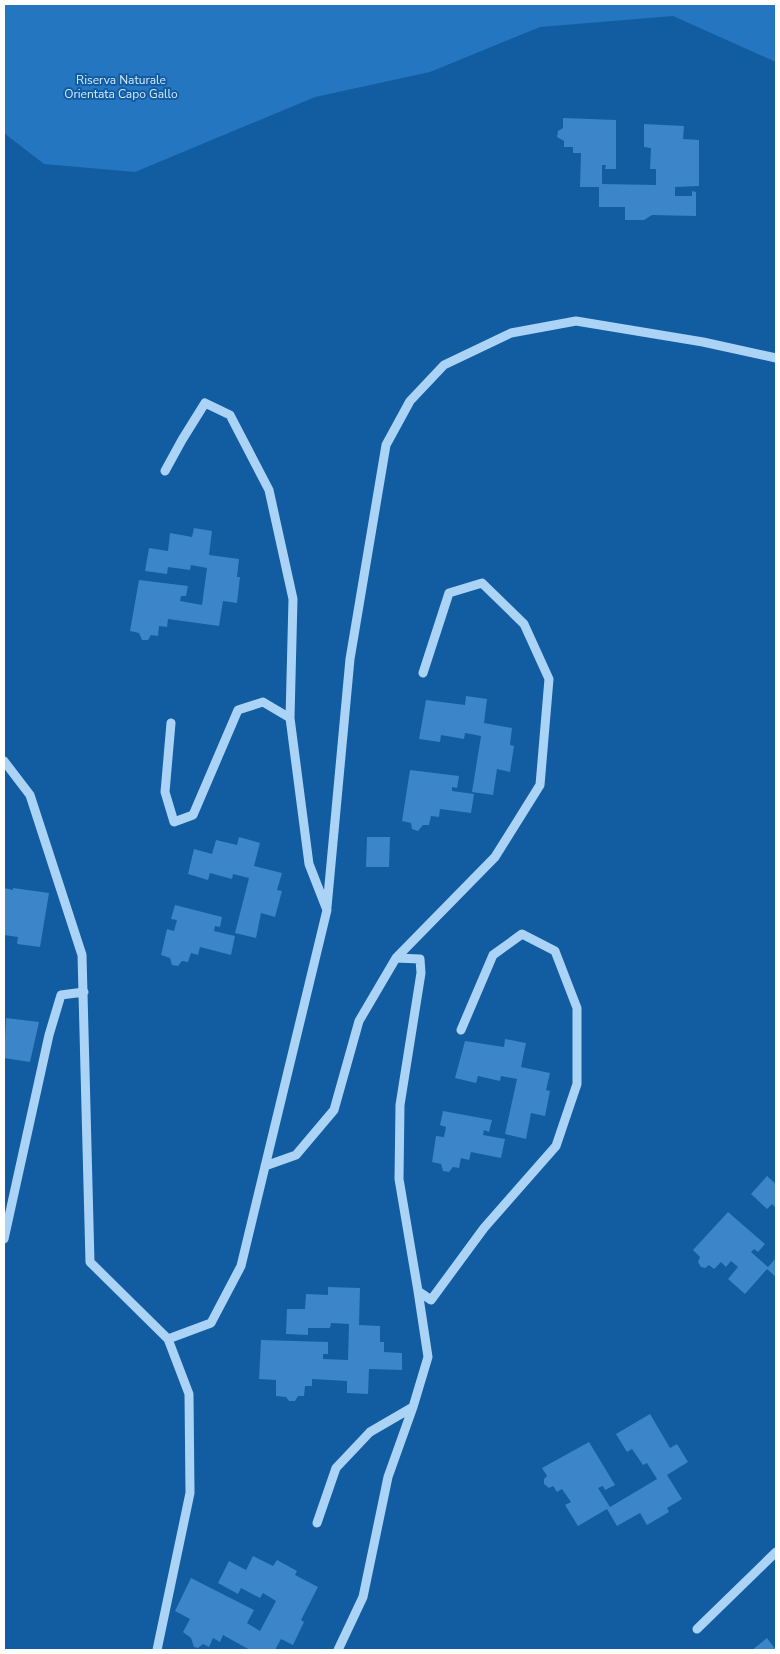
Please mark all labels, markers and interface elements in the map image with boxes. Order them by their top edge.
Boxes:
park label: Riserva Naturale Orientata Capo Gallo [64,72,178,102]

